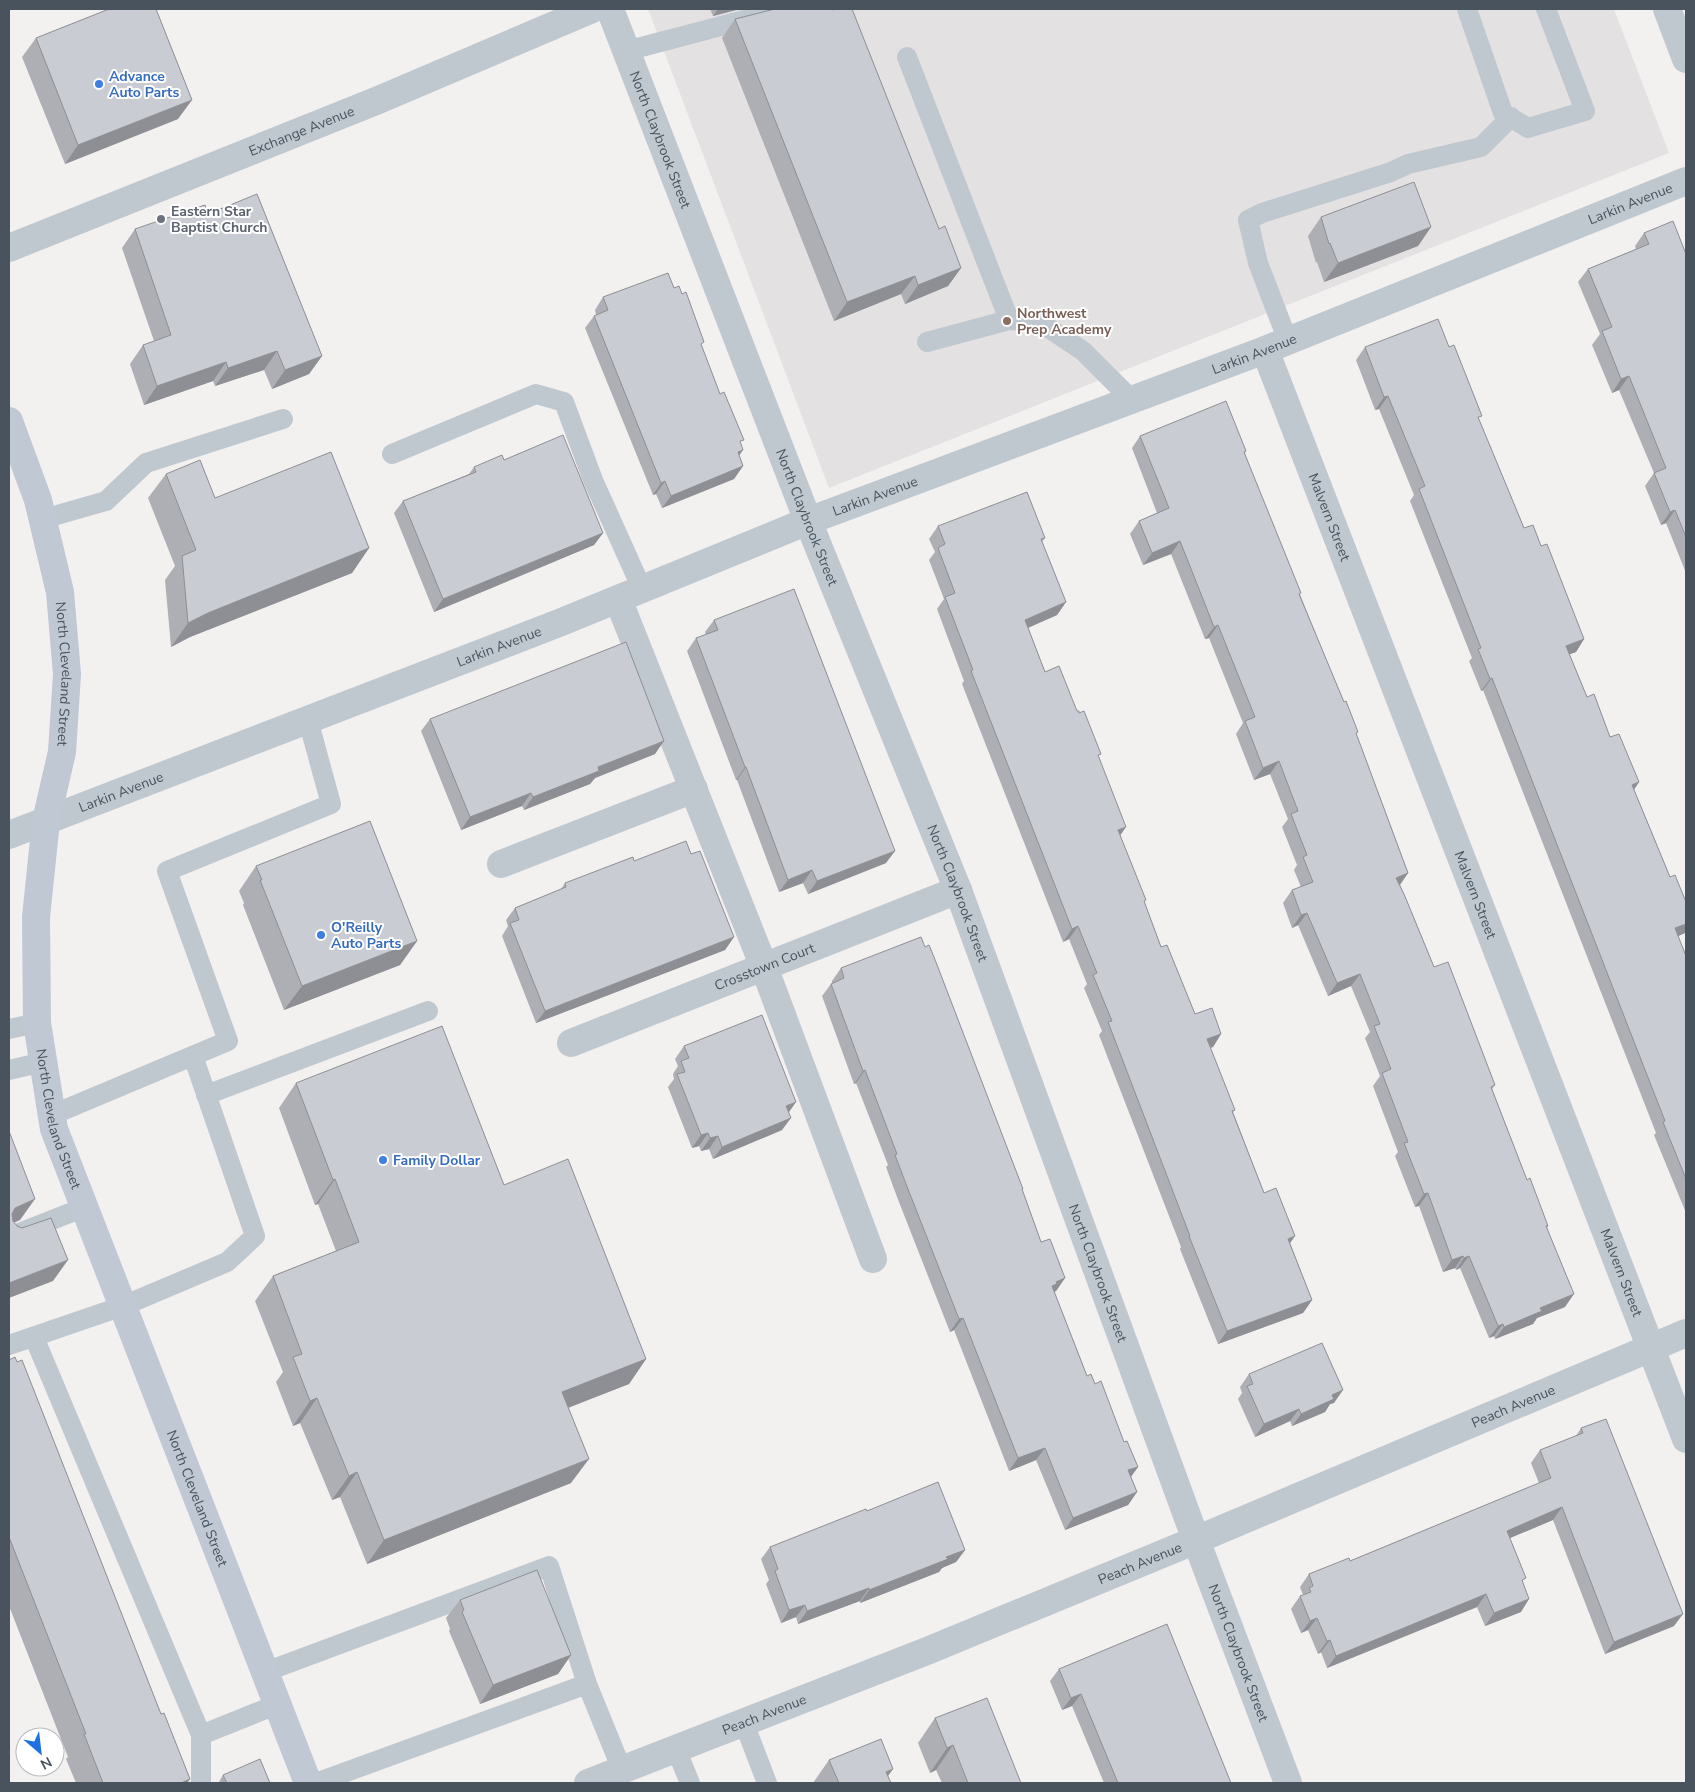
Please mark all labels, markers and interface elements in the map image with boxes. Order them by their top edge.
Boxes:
place label: Advance Auto Parts [109,67,179,102]
street label: North Claybrook Street [625,68,696,211]
marker: Advance Auto Parts [93,78,105,90]
street label: Exchange Avenue [246,101,357,161]
street label: Larkin Avenue [1585,178,1675,229]
place label: Eastern Star Baptist Church [171,202,267,237]
marker: Eastern Star Baptist Church [155,213,167,225]
place label: Northwest Prep Academy [1017,304,1112,339]
marker: Northwest Prep Academy [1001,315,1013,327]
street label: Larkin Avenue [1209,329,1299,379]
street label: North Claybrook Street [771,446,843,589]
street label: Malvern Street [1304,470,1355,564]
street label: Larkin Avenue [830,471,920,521]
street label: North Cleveland Street [51,601,77,747]
street label: Larkin Avenue [454,621,544,671]
street label: Larkin Avenue [76,767,166,817]
street label: North Claybrook Street [923,821,993,964]
street label: Malvern Street [1450,848,1501,941]
place label: O'Reilly Auto Parts [331,918,401,953]
marker: O'Reilly Auto Parts [315,929,327,941]
street label: Crosstown Court [711,938,817,995]
street label: North Cleveland Street [32,1047,86,1192]
place label: Family Dollar [393,1151,481,1170]
marker: Family Dollar [377,1154,389,1166]
street label: North Claybrook Street [1064,1201,1132,1345]
street label: Malvern Street [1596,1226,1647,1319]
street label: Peach Avenue [1468,1380,1558,1432]
street label: North Cleveland Street [162,1427,233,1569]
street label: Peach Avenue [1095,1537,1185,1589]
street label: North Claybrook Street [1204,1581,1273,1724]
street label: Peach Avenue [719,1689,809,1739]
north arrow [15,1727,65,1777]
text: N [37,1752,55,1774]

